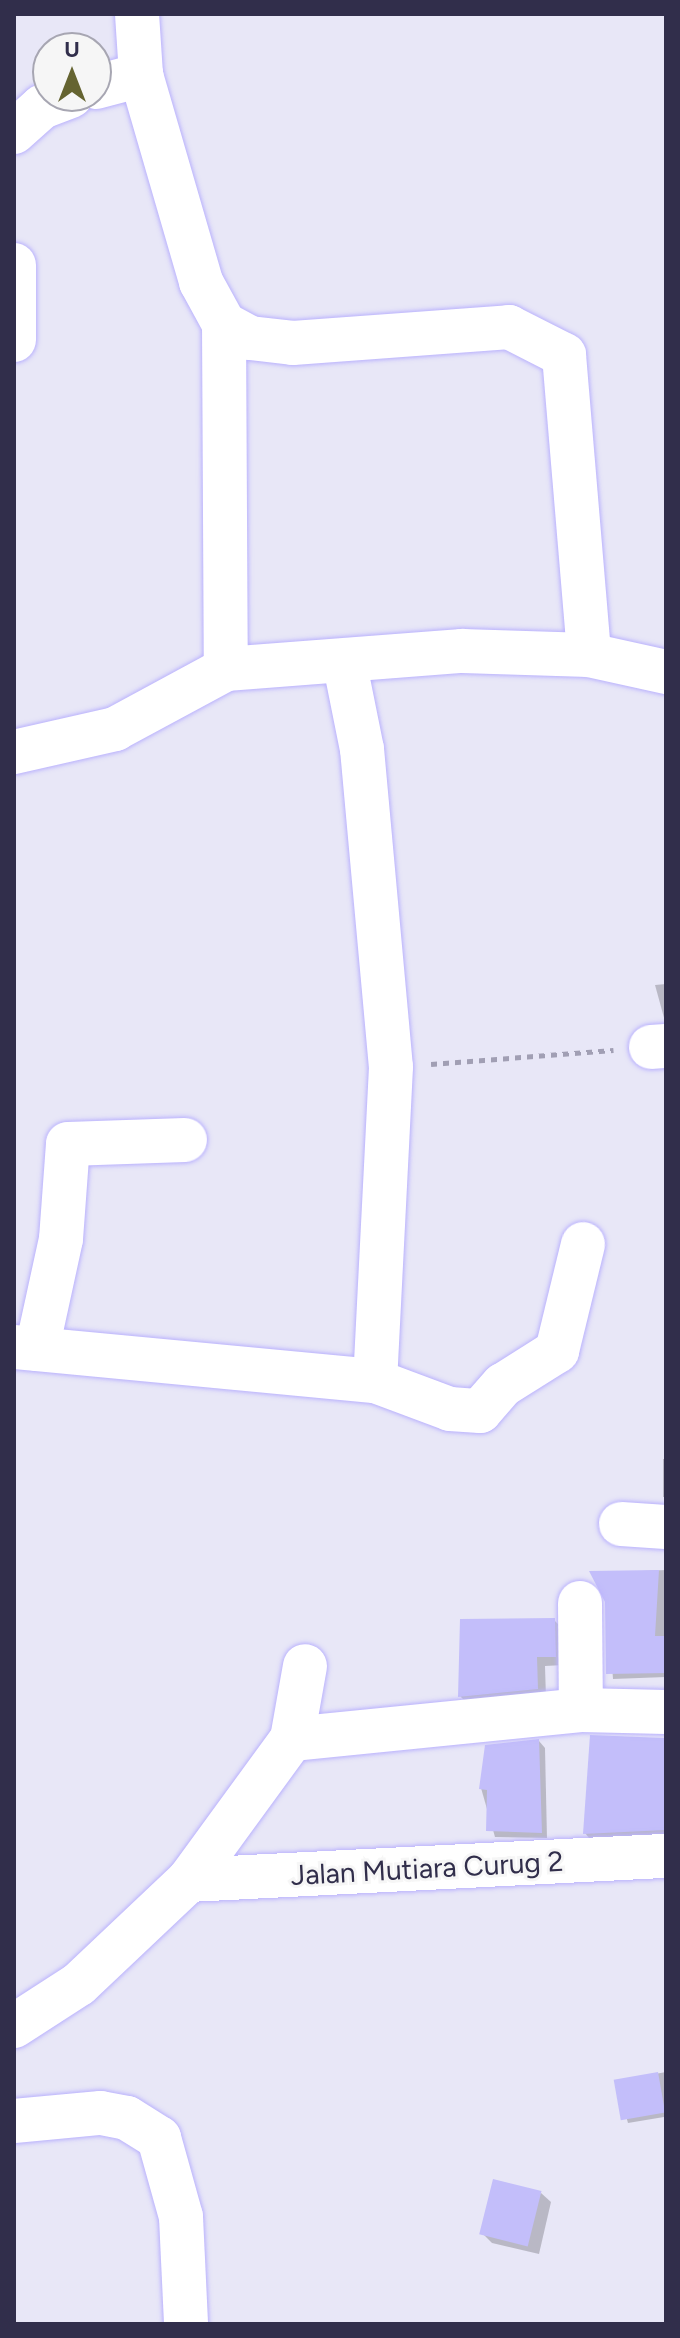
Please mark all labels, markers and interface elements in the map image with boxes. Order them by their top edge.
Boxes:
north arrow [32,32,112,112]
text: U [64,36,80,63]
street label: Jalan Mutiara Curug 2 [290,1844,564,1892]

